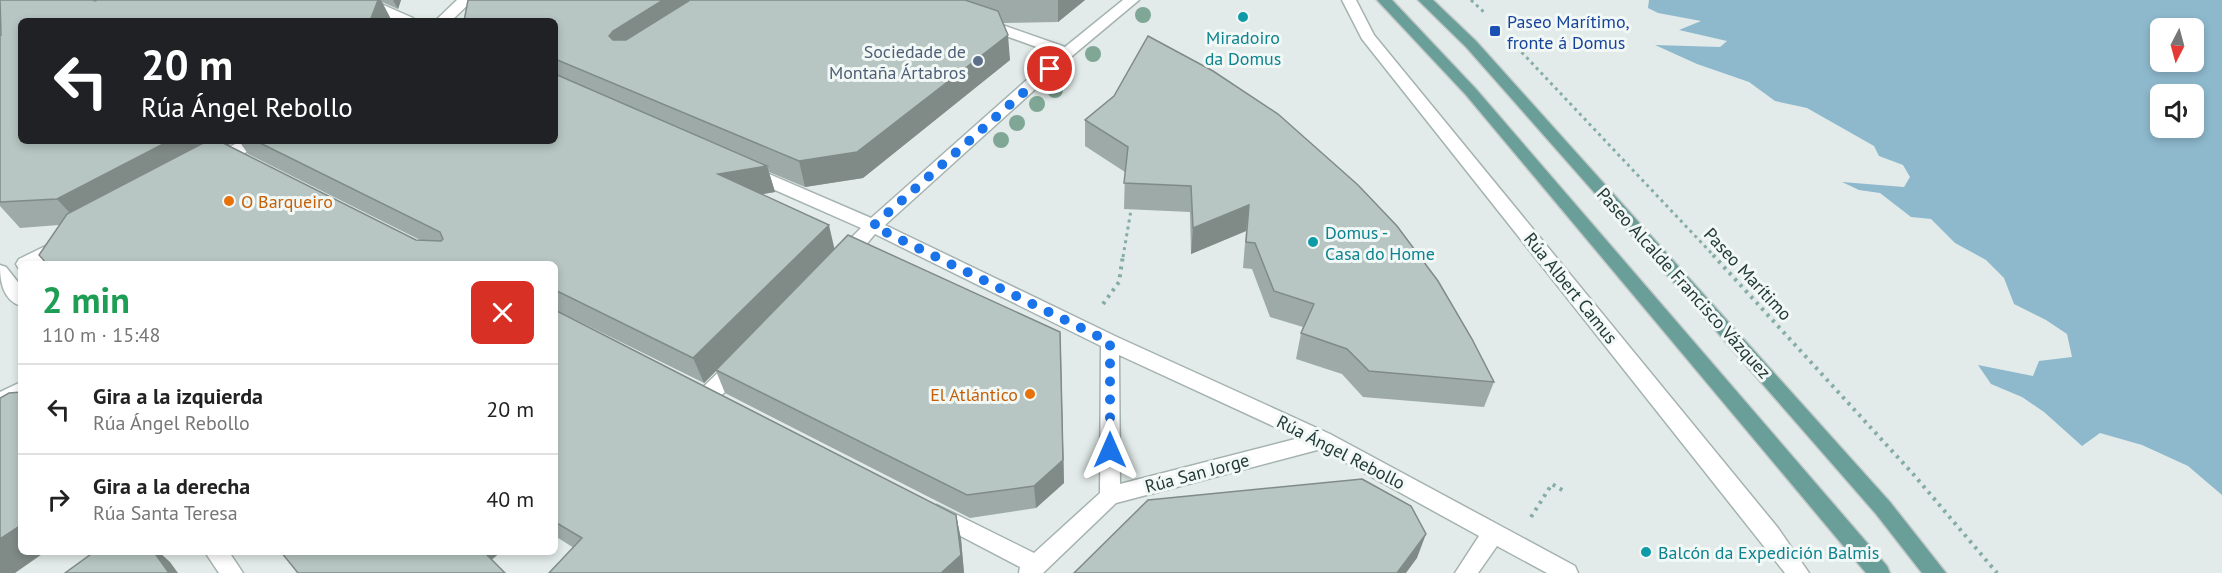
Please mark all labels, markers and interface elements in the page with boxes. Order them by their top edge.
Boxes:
marker: Miradoiro da Domus [1236,10,1250,24]
place label: Paseo Marítimo, fronte á Domus [1507,10,1629,54]
north arrow [2150,18,2204,72]
map controls [2150,18,2204,138]
marker: Paseo Marítimo, fronte á Domus [1488,24,1502,38]
place label: Miradoiro da Domus [1205,26,1281,70]
text: 20 m [141,37,233,92]
place label: Sociedade de Montaña Ártabros [829,40,966,84]
icon: left [42,42,120,120]
pin [1024,43,1075,94]
icon: arrive [1033,52,1066,85]
marker: Sociedade de Montaña Ártabros [971,54,985,68]
button: sound [2150,84,2204,138]
text: Rúa Ángel Rebollo [141,90,353,124]
street label: Paseo Alcalde Francisco Vázquez [1592,183,1776,383]
place label: O Barqueiro [241,190,333,213]
marker: O Barqueiro [222,194,236,208]
place label: Domus - Casa do Home [1325,221,1435,265]
street label: Paseo Marítimo [1699,223,1797,325]
street label: Rúa Albert Camus [1519,228,1623,348]
marker: Domus - Casa do Home [1306,235,1320,249]
text: 2 min [42,276,130,323]
button: close [471,281,534,344]
text: 110 m · 15:48 [42,322,160,348]
text: Gira a la izquierda [93,382,263,410]
place label: El Atlántico [930,383,1018,406]
marker: El Atlántico [1023,387,1037,401]
icon: left [42,393,75,426]
text: 20 m [486,395,534,423]
text: Rúa Ángel Rebollo [93,410,250,436]
street label: Rúa Ángel Rebollo [1273,410,1409,494]
position arrow [1078,418,1142,482]
street label: Rúa San Jorge [1142,448,1252,498]
text: Gira a la derecha [93,472,250,500]
icon: right [42,483,75,516]
text: 40 m [486,485,534,513]
text: Rúa Santa Teresa [93,500,238,526]
place label: Balcón da Expedición Balmis [1658,541,1879,564]
marker: Balcón da Expedición Balmis [1639,545,1653,559]

